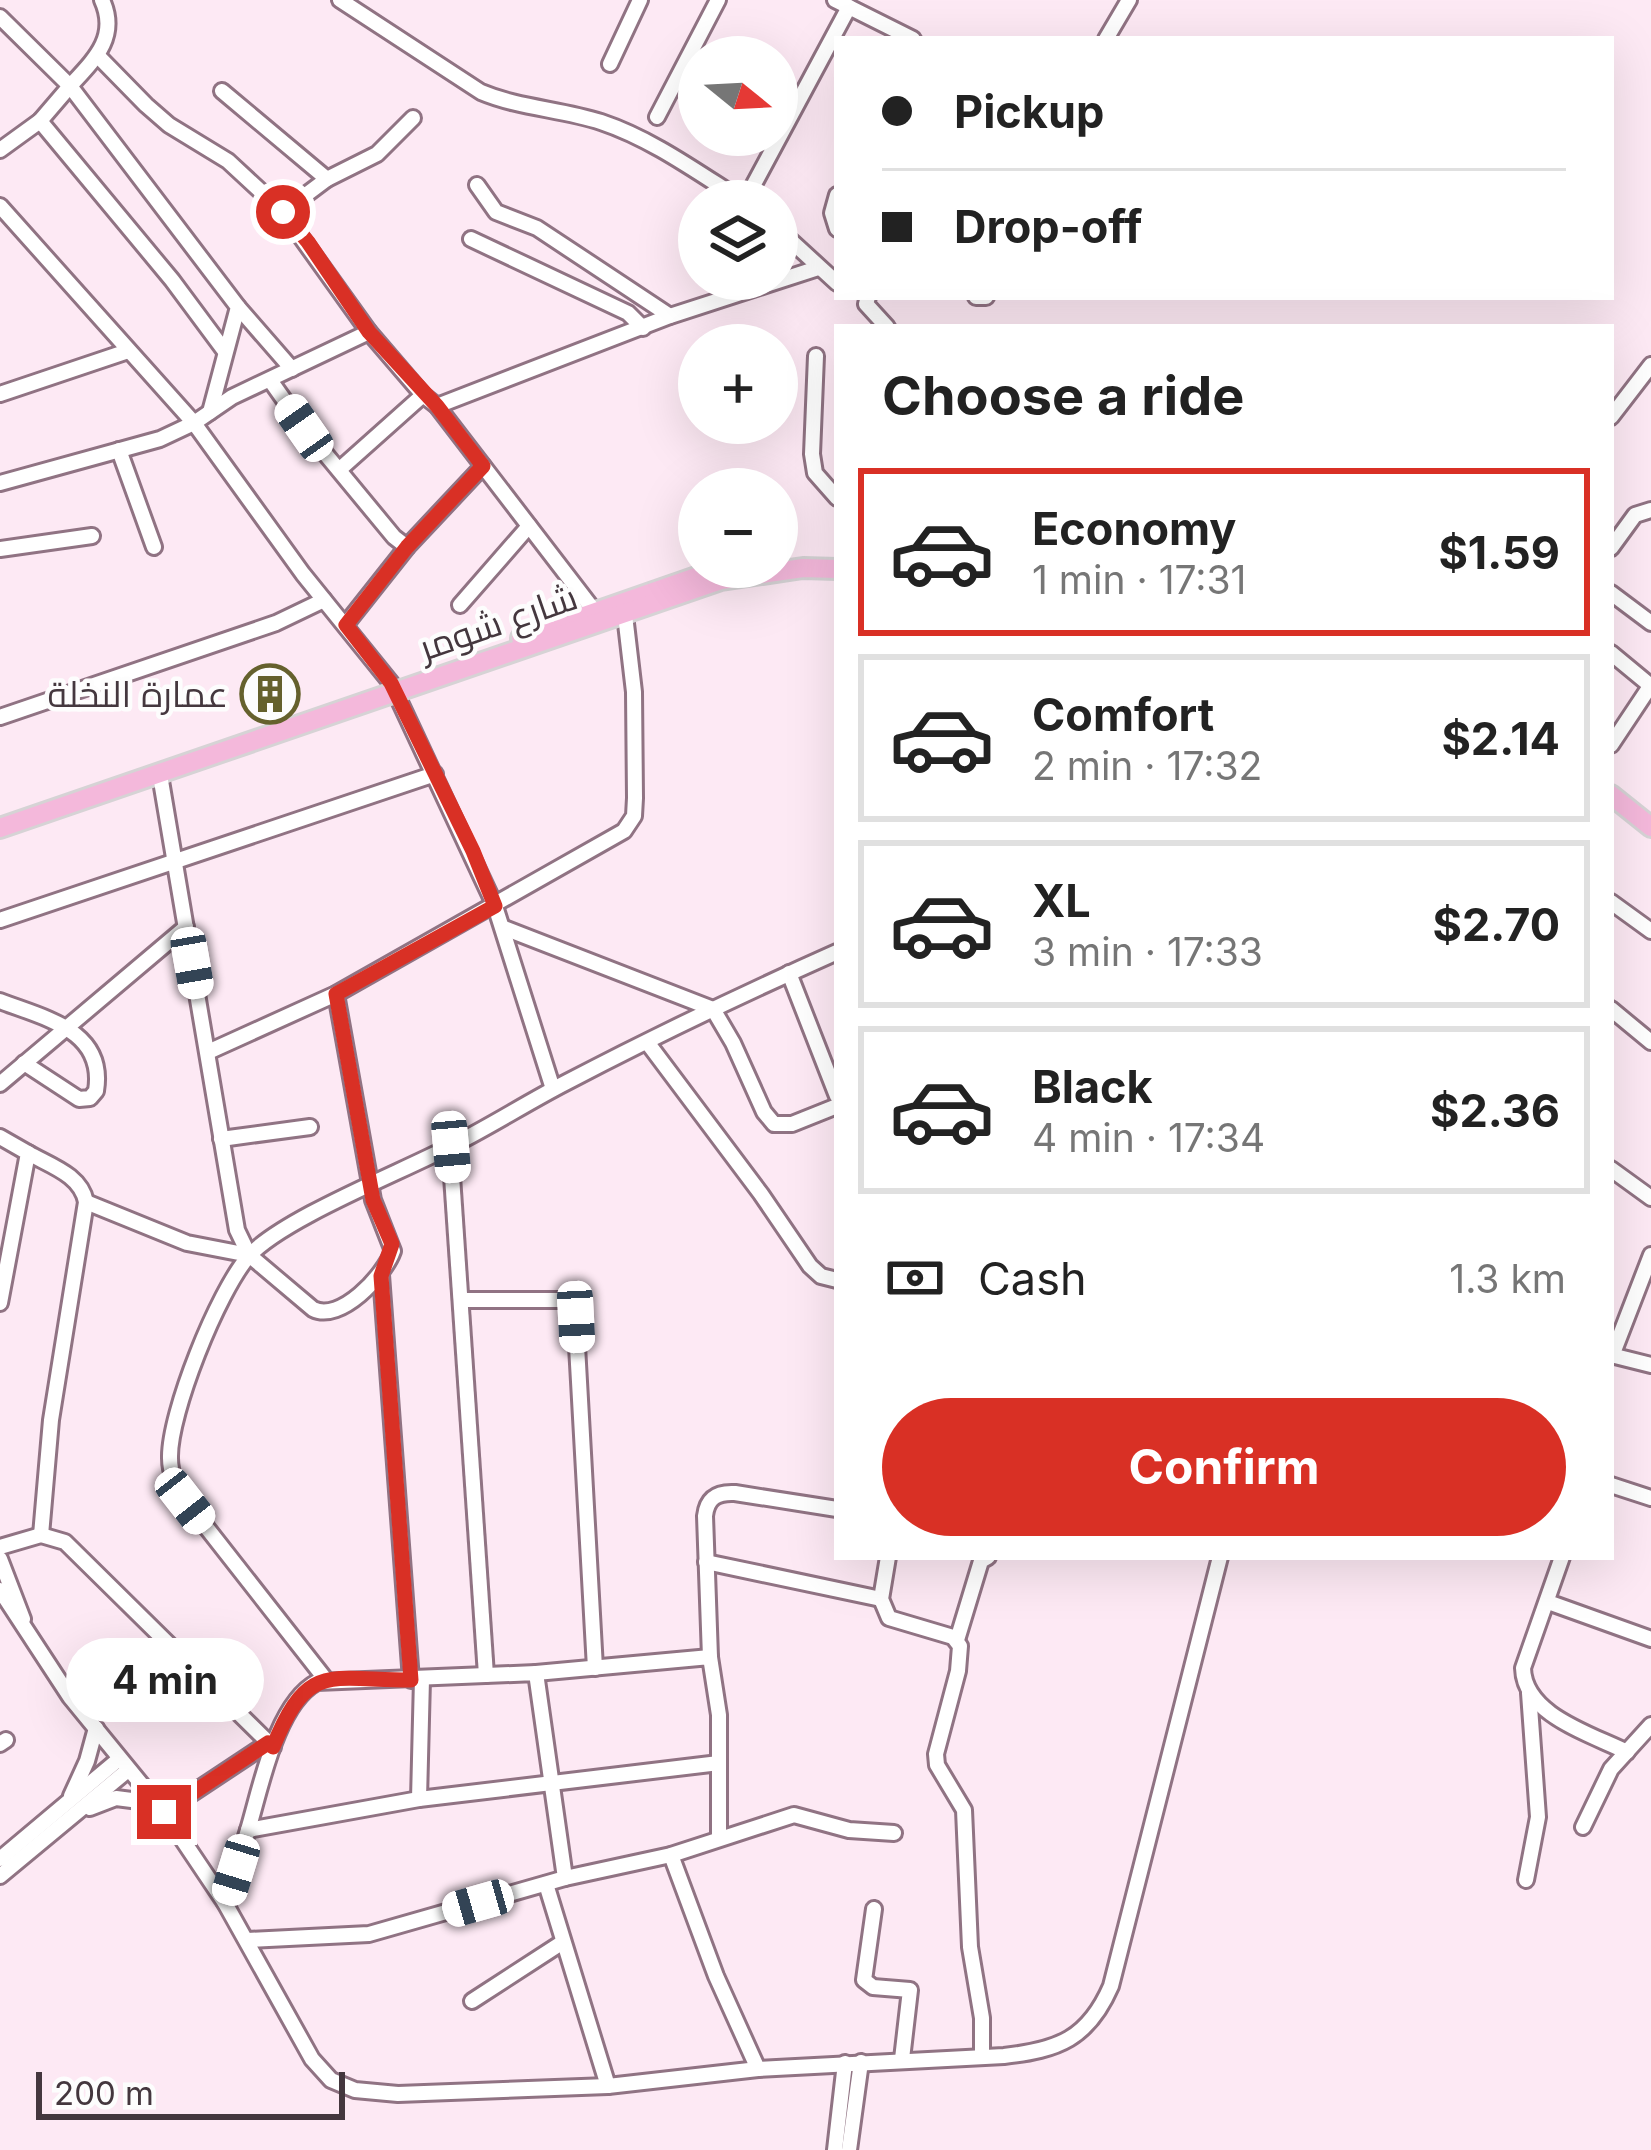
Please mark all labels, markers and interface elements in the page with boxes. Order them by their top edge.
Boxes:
north arrow [678,36,798,156]
map controls [678,36,798,588]
text: Pickup [954,84,1104,139]
button: layers [678,180,798,300]
route start [256,185,310,239]
text: Drop-off [954,199,1142,254]
button: + [678,324,798,444]
text: Choose a ride [882,363,1244,428]
car [269,388,339,468]
button: − [678,468,798,588]
icon: car [888,498,996,606]
text: Economy [1032,501,1236,556]
text: $1.59 [1438,525,1560,580]
text: 1 min · 17:31 [1032,556,1246,603]
street label: شارع شومر [411,574,584,673]
building icon: عمارة النخلة [239,663,301,725]
place label: عمارة النخلة [47,672,228,716]
icon: car [888,684,996,792]
text: Comfort [1032,687,1214,742]
text: $2.14 [1441,711,1560,766]
text: 2 min · 17:32 [1032,742,1262,789]
icon: car [888,870,996,978]
text: XL [1032,873,1091,928]
text: $2.70 [1432,897,1560,952]
car [168,924,216,1002]
text: 3 min · 17:33 [1032,928,1263,975]
icon: car [888,1056,996,1164]
text: Black [1032,1059,1153,1114]
text: $2.36 [1430,1083,1560,1138]
car [430,1110,472,1184]
text: 4 min · 17:34 [1032,1114,1265,1161]
icon: cash [882,1245,948,1311]
text: Cash [978,1251,1087,1306]
text: 1.3 km [1449,1255,1566,1302]
car [556,1280,596,1354]
button: Confirm [882,1398,1566,1536]
car [149,1462,221,1540]
callout: 4 min [65,1638,263,1722]
text: 4 min [112,1656,218,1703]
route end [137,1785,191,1839]
car [208,1830,264,1910]
car [438,1876,518,1930]
scale bar [36,2066,345,2119]
text: 200 m [54,2073,154,2113]

